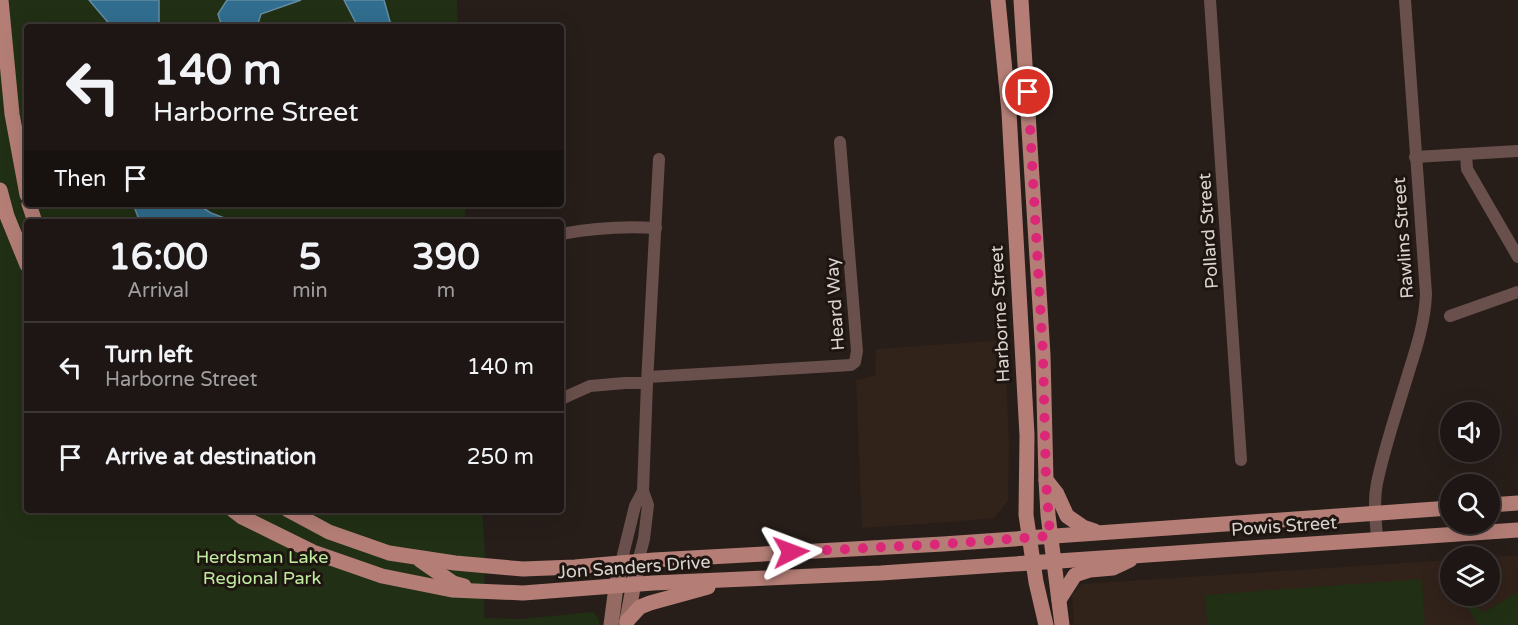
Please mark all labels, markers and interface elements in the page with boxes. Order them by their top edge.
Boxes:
text: 140 m [153,45,282,96]
icon: left [54,48,132,126]
pin [1002,66,1053,117]
icon: arrive [1011,75,1044,108]
text: Harborne Street [153,96,359,129]
icon: arrive [119,162,152,195]
text: Then [54,166,107,192]
street label: Pollard Street [1193,172,1223,290]
street label: Rawlins Street [1388,176,1418,299]
text: 16:00 [108,236,208,279]
text: 5 [299,236,321,279]
text: 390 [412,236,480,279]
street label: Harborne Street [985,245,1015,383]
street label: Heard Way [821,256,849,351]
text: Arrival [127,279,189,303]
text: min [292,279,328,303]
text: m [437,279,455,303]
text: Turn left [105,342,193,368]
icon: left [54,351,87,384]
text: 140 m [467,354,534,380]
text: Harborne Street [105,368,257,392]
map controls [1440,402,1500,606]
button: sound [1440,402,1500,462]
icon: arrive [54,441,87,474]
text: Arrive at destination [105,444,316,470]
text: 250 m [467,444,534,470]
button: search [1440,474,1500,534]
street label: Powis Street [1230,511,1338,541]
position arrow [759,520,823,584]
park label: Herdsman Lake Regional Park [196,546,328,589]
button: layers [1440,546,1500,606]
street label: Jon Sanders Drive [557,551,711,583]

